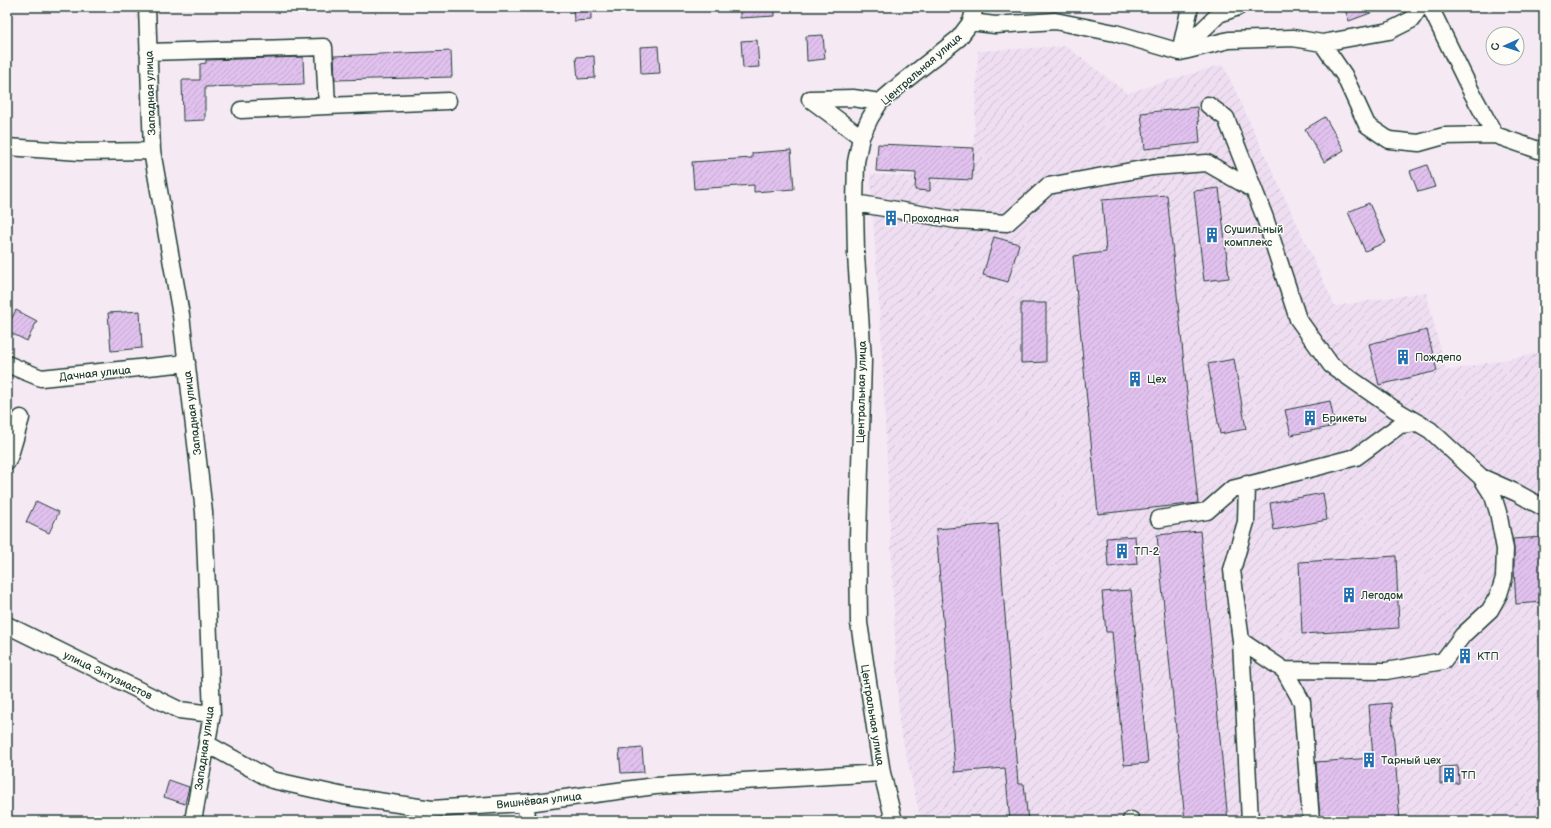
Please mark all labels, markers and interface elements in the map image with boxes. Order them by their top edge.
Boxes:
north arrow [1485,26,1525,66]
street label: Центральная улица [878,31,965,108]
text: С [1489,42,1502,51]
street label: Западная улица [143,50,158,136]
building icon: Проходная [882,209,900,227]
place label: Проходная [903,212,959,225]
place label: Сушильный комплекс [1224,223,1283,249]
building icon: Сушильный комплекс [1203,226,1221,244]
street label: Центральная улица [854,340,869,443]
building icon: Пождепо [1394,348,1412,366]
place label: Пождепо [1415,351,1462,364]
street label: Дачная улица [58,363,132,384]
street label: Западная улица [181,370,204,456]
building icon: Цех [1126,370,1144,388]
place label: Цех [1147,373,1167,386]
building icon: Брикеты [1301,409,1319,427]
place label: Брикеты [1322,412,1367,425]
building icon: ТП-2 [1113,542,1131,560]
place label: ТП-2 [1134,545,1160,558]
building icon: Легодом [1340,586,1358,604]
place label: Легодом [1360,589,1403,602]
building icon: КТП [1456,647,1474,665]
street label: улица Энтузиастов [61,648,154,703]
place label: КТП [1477,650,1499,663]
street label: Центральная улица [858,663,887,767]
street label: Западная улица [192,705,217,791]
building icon: Тарный цех [1360,751,1378,769]
place label: Тарный цех [1381,754,1441,767]
building icon: ТП [1440,766,1458,784]
place label: ТП [1461,769,1476,782]
street label: Вишнёвая улица [496,790,583,811]

